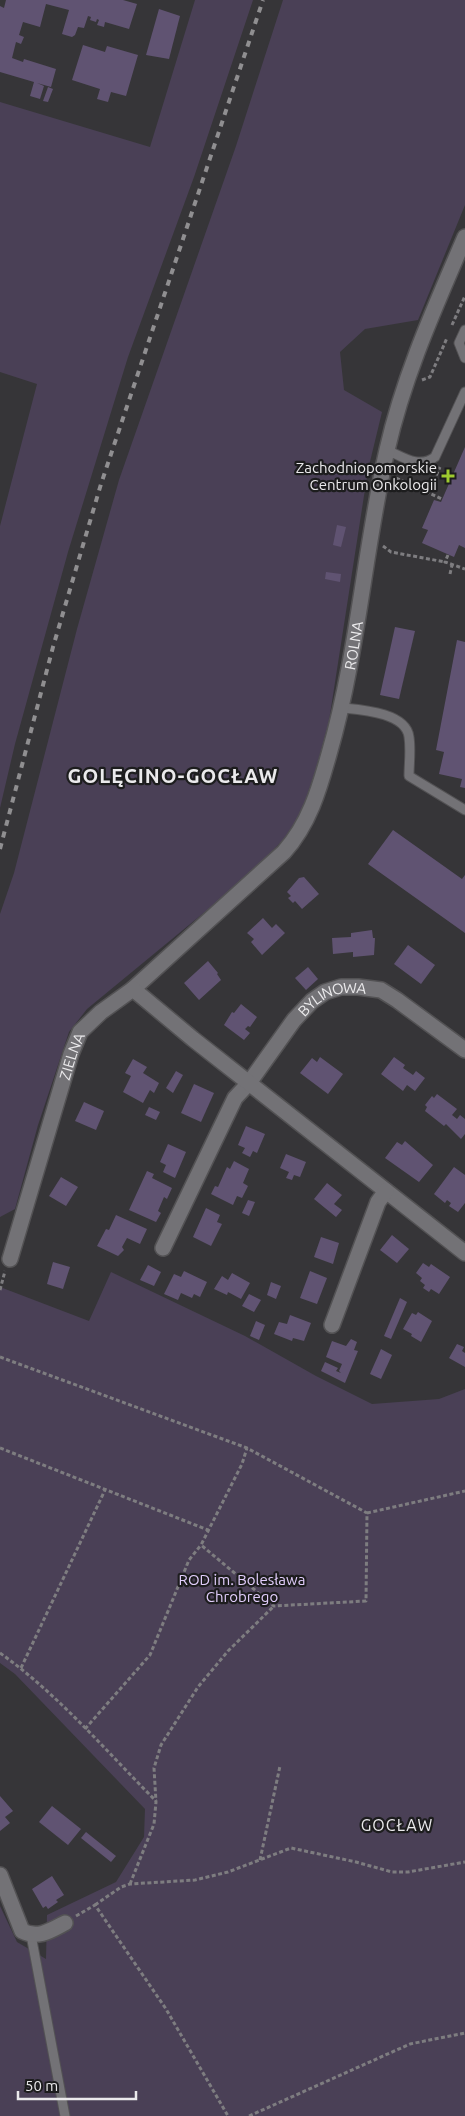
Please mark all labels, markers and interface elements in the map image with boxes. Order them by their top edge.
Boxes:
place label: Zachodniopomorskie Centrum Onkologii [296,459,437,493]
marker: Zachodniopomorskie Centrum Onkologii [441,469,455,483]
street label: ROLNA [340,620,366,671]
district label: GOLĘCINO-GOCŁAW [68,764,278,787]
street label: BYLINOWA [294,978,368,1019]
street label: ZIELNA [55,1030,87,1082]
park label: ROD im. Bolesława Chrobrego [179,1571,305,1605]
district label: GOCŁAW [361,1816,433,1834]
scale bar [18,2068,135,2100]
text: 50 m [25,2077,58,2094]

